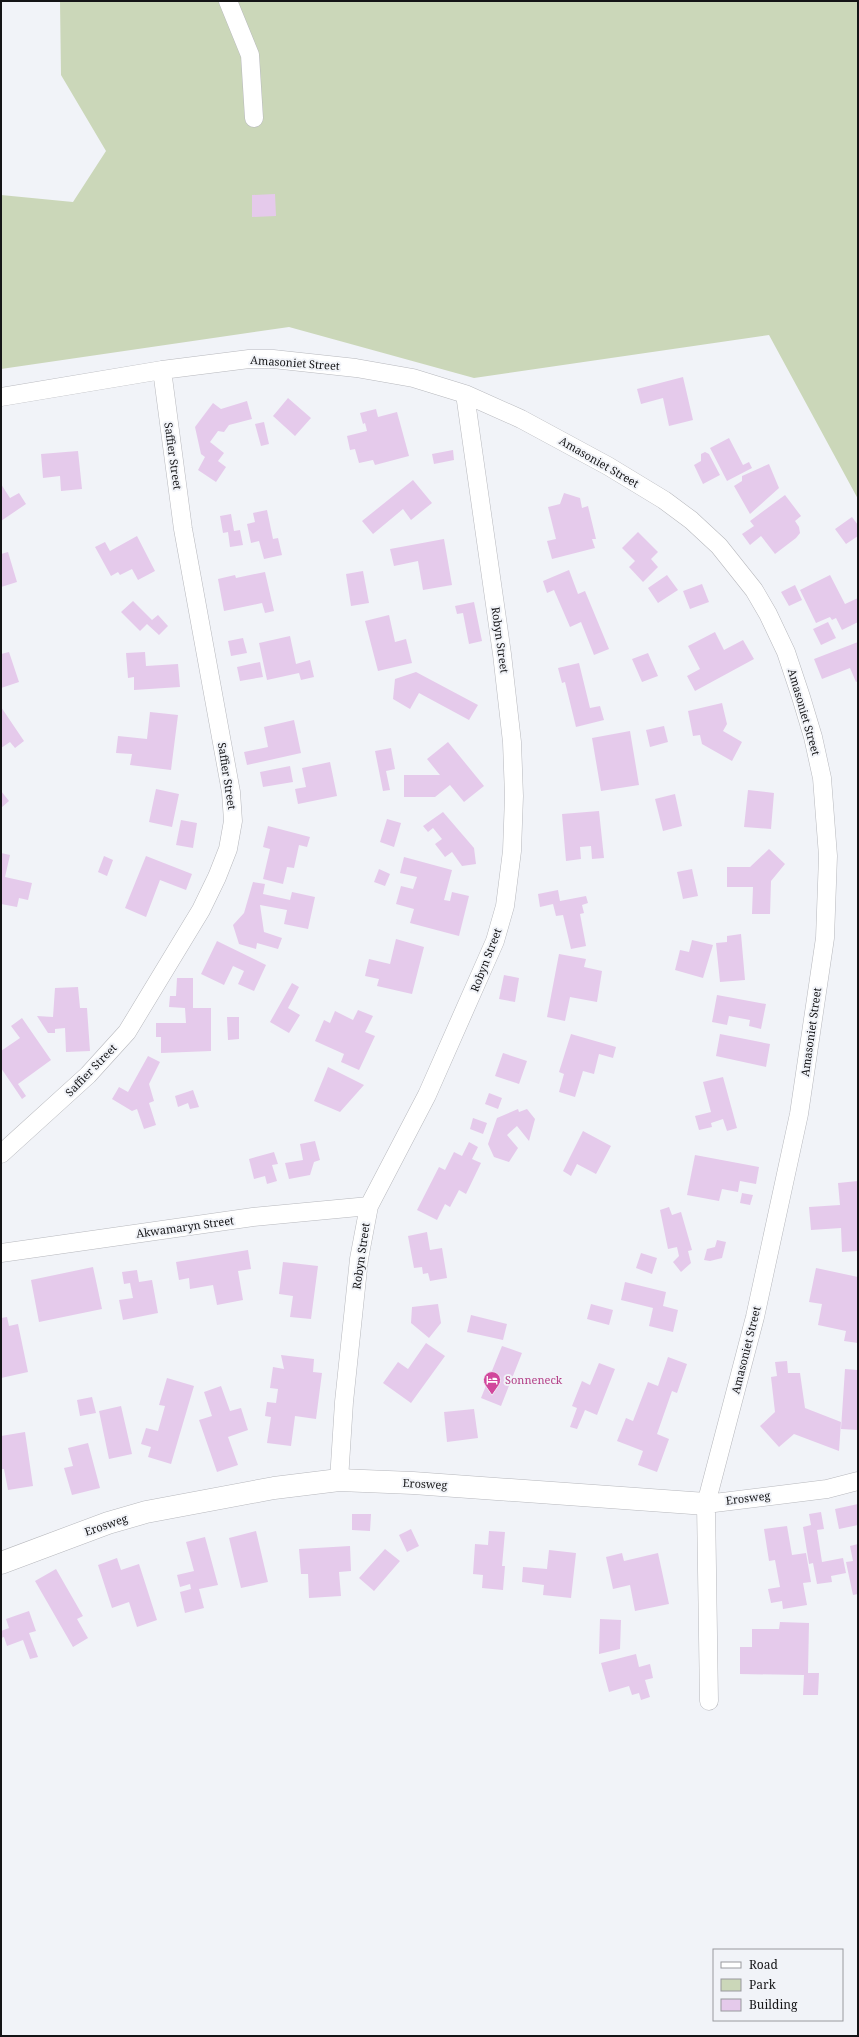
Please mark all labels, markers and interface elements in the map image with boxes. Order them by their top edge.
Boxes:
street label: Amasoniet Street [250,352,340,373]
street label: Saffier Street [161,421,186,491]
street label: Amasoniet Street [557,433,642,491]
street label: Robyn Street [488,606,513,674]
street label: Amasoniet Street [785,667,824,757]
street label: Saffier Street [215,741,240,811]
street label: Robyn Street [467,926,505,994]
street label: Amasoniet Street [797,986,824,1077]
street label: Saffier Street [62,1040,120,1099]
street label: Akwamaryn Street [135,1212,235,1241]
street label: Robyn Street [348,1222,373,1290]
street label: Amasoniet Street [727,1304,764,1395]
hotel icon: Sonneneck [482,1370,502,1395]
place label: Sonneneck [505,1372,563,1387]
street label: Erosweg [402,1475,448,1492]
street label: Erosweg [725,1487,771,1508]
street label: Erosweg [82,1510,129,1539]
legend [713,1949,843,2021]
text: Road [749,1956,779,1973]
text: Park [749,1976,777,1993]
text: Building [749,1996,798,2013]

